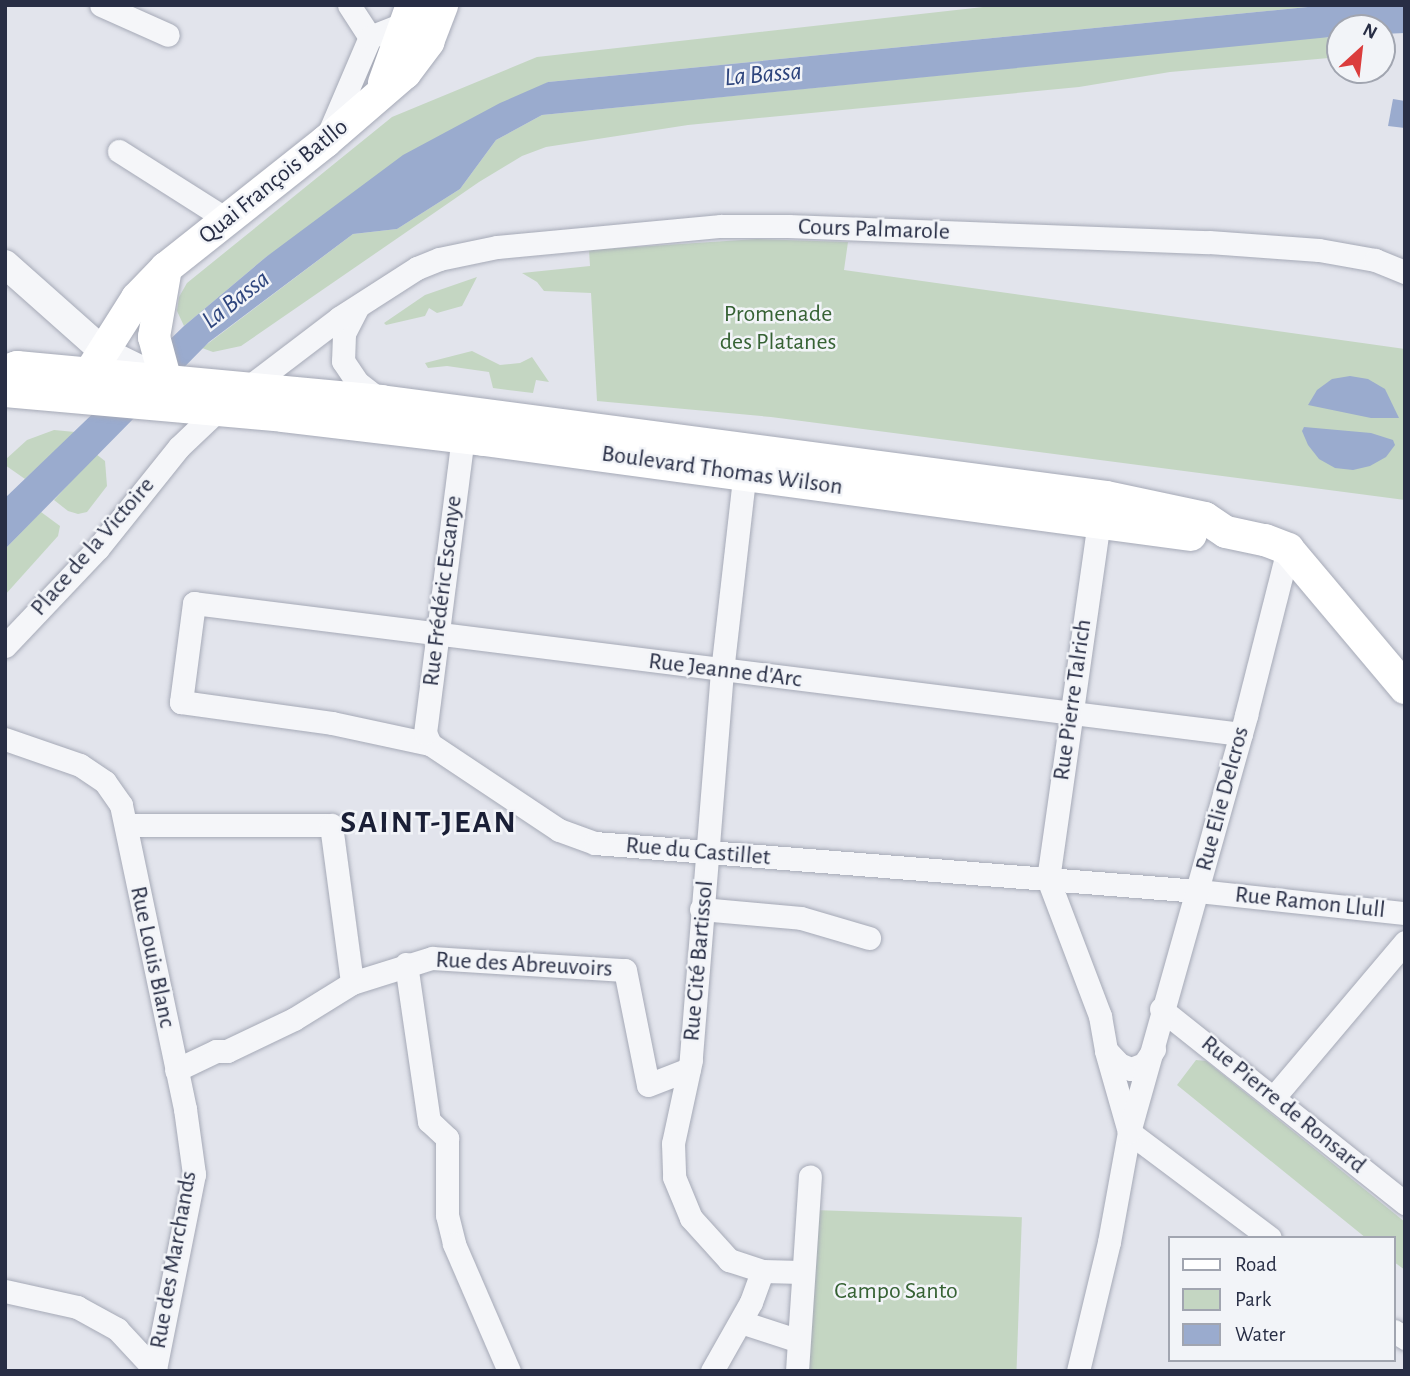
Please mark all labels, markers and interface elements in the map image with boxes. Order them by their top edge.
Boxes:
north arrow [1326,14,1396,84]
text: N [1360,20,1380,43]
water label: La Bassa [723,56,803,94]
street label: Quai François Batllo [194,113,354,251]
street label: Cours Palmarole [798,213,950,247]
water label: La Bassa [196,264,276,336]
park label: Promenade des Platanes [720,301,836,357]
street label: Boulevard Thomas Wilson [600,440,844,502]
street label: Place de la Victoire [25,472,161,622]
street label: Rue Frédéric Escanye [417,494,469,688]
street label: Rue Pierre Talrich [1047,618,1099,782]
street label: Rue Jeanne d'Arc [647,647,803,695]
street label: Rue Elie Delcros [1190,724,1256,874]
district label: SAINT-JEAN [341,803,517,841]
street label: Rue du Castillet [624,831,772,873]
street label: Rue Cité Bartissol [678,879,720,1043]
street label: Rue Ramon Llull [1233,881,1387,925]
street label: Rue Louis Blanc [123,884,181,1030]
street label: Rue des Abreuvoirs [435,946,613,984]
street label: Rue Pierre de Ronsard [1195,1030,1371,1180]
street label: Rue des Marchands [144,1169,204,1351]
legend [1168,1236,1396,1362]
text: Road [1235,1254,1277,1275]
park label: Campo Santo [834,1278,958,1306]
text: Park [1235,1289,1271,1310]
text: Water [1235,1324,1285,1345]

